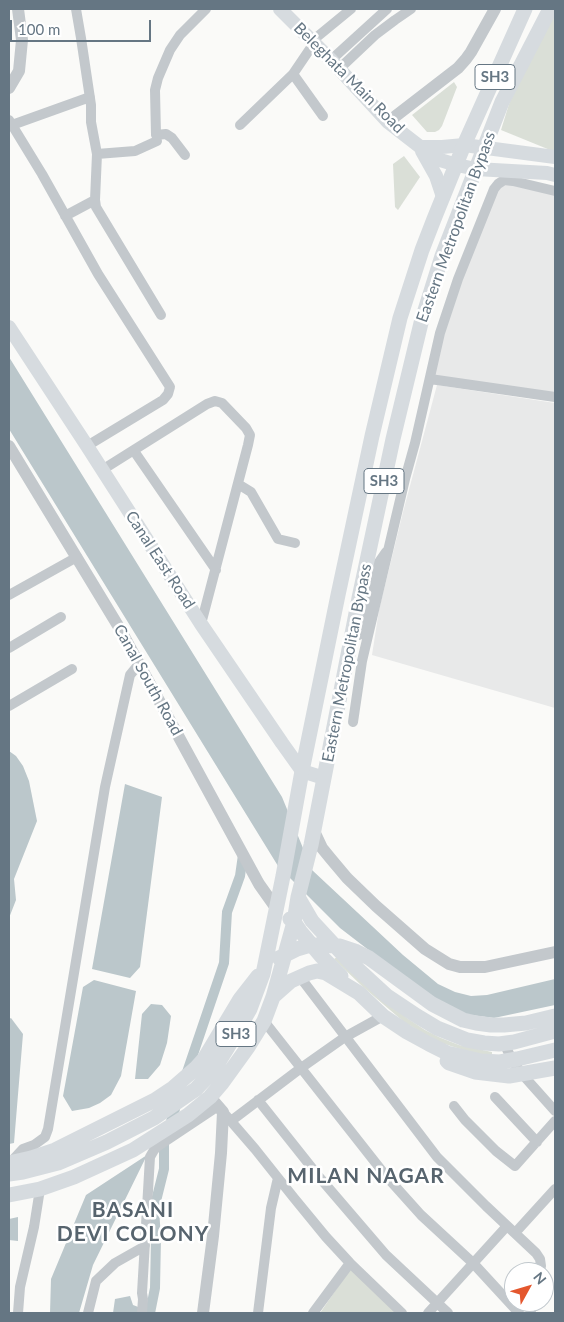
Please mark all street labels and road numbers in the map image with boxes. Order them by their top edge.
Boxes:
street label: Beleghata Main Road [290,19,408,137]
road number: SH3 [475,64,515,90]
street label: Eastern Metropolitan Bypass [412,129,500,325]
road number: SH3 [364,468,404,494]
street label: Canal East Road [121,507,199,613]
street label: Eastern Metropolitan Bypass [318,562,376,764]
street label: Canal South Road [109,621,187,739]
road number: SH3 [216,1022,256,1046]

